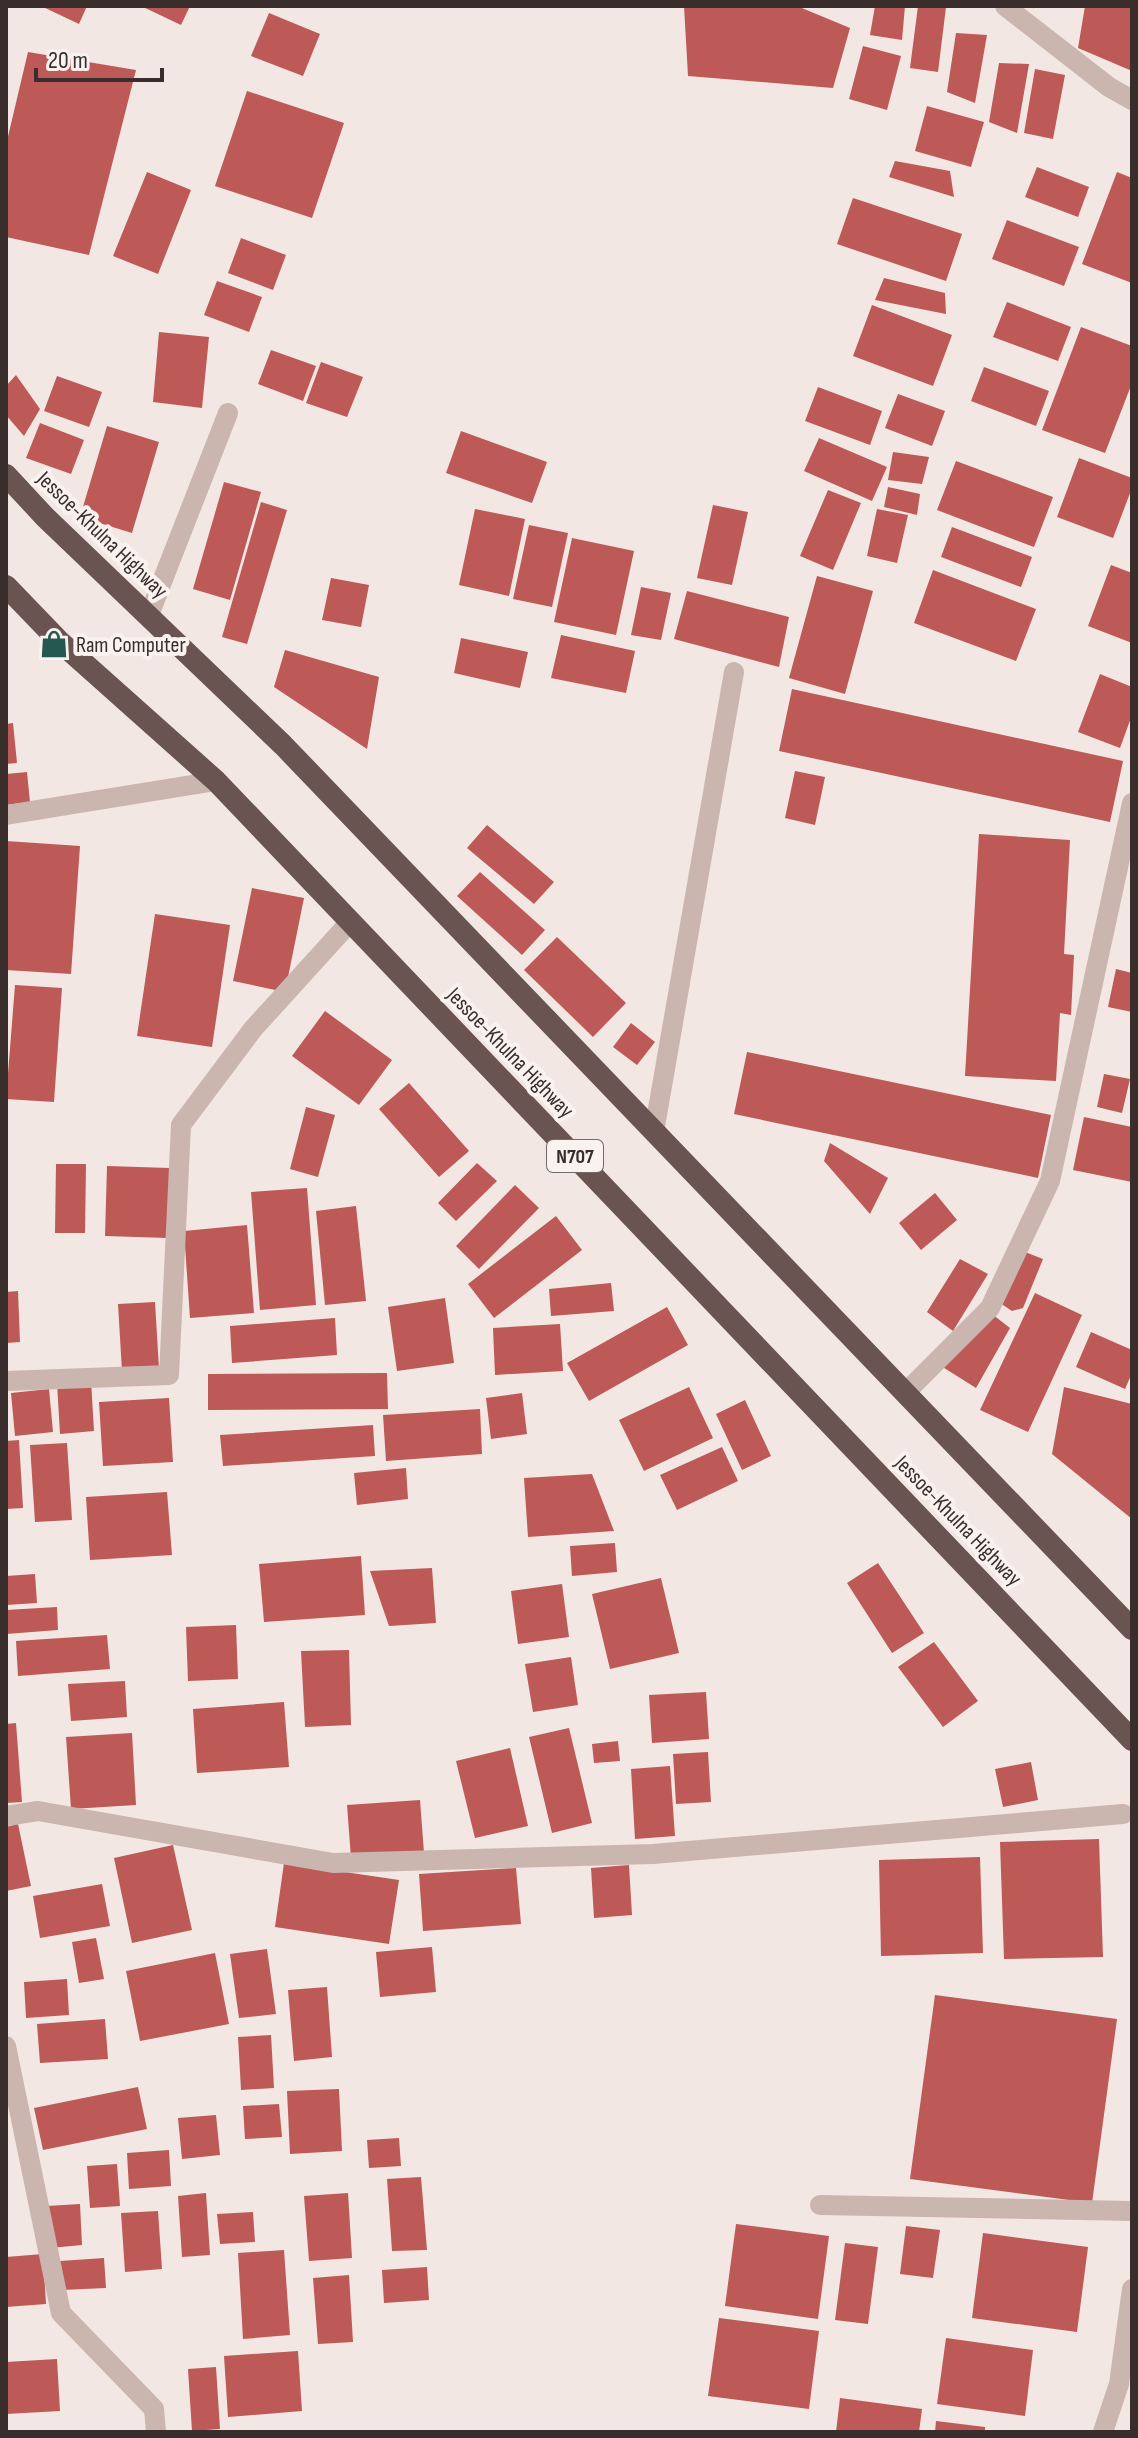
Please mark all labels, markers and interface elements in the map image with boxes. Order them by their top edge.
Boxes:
scale bar [36,32,162,82]
text: 20 m [48,46,88,75]
street label: Jessoe-Khulna Highway [30,465,173,605]
shop icon: Ram Computer [39,629,69,659]
place label: Ram Computer [76,632,186,659]
street label: Jessoe-Khulna Highway [440,981,580,1124]
road number: N707 [547,1140,603,1172]
street label: Jessoe-Khulna Highway [888,1449,1028,1592]

